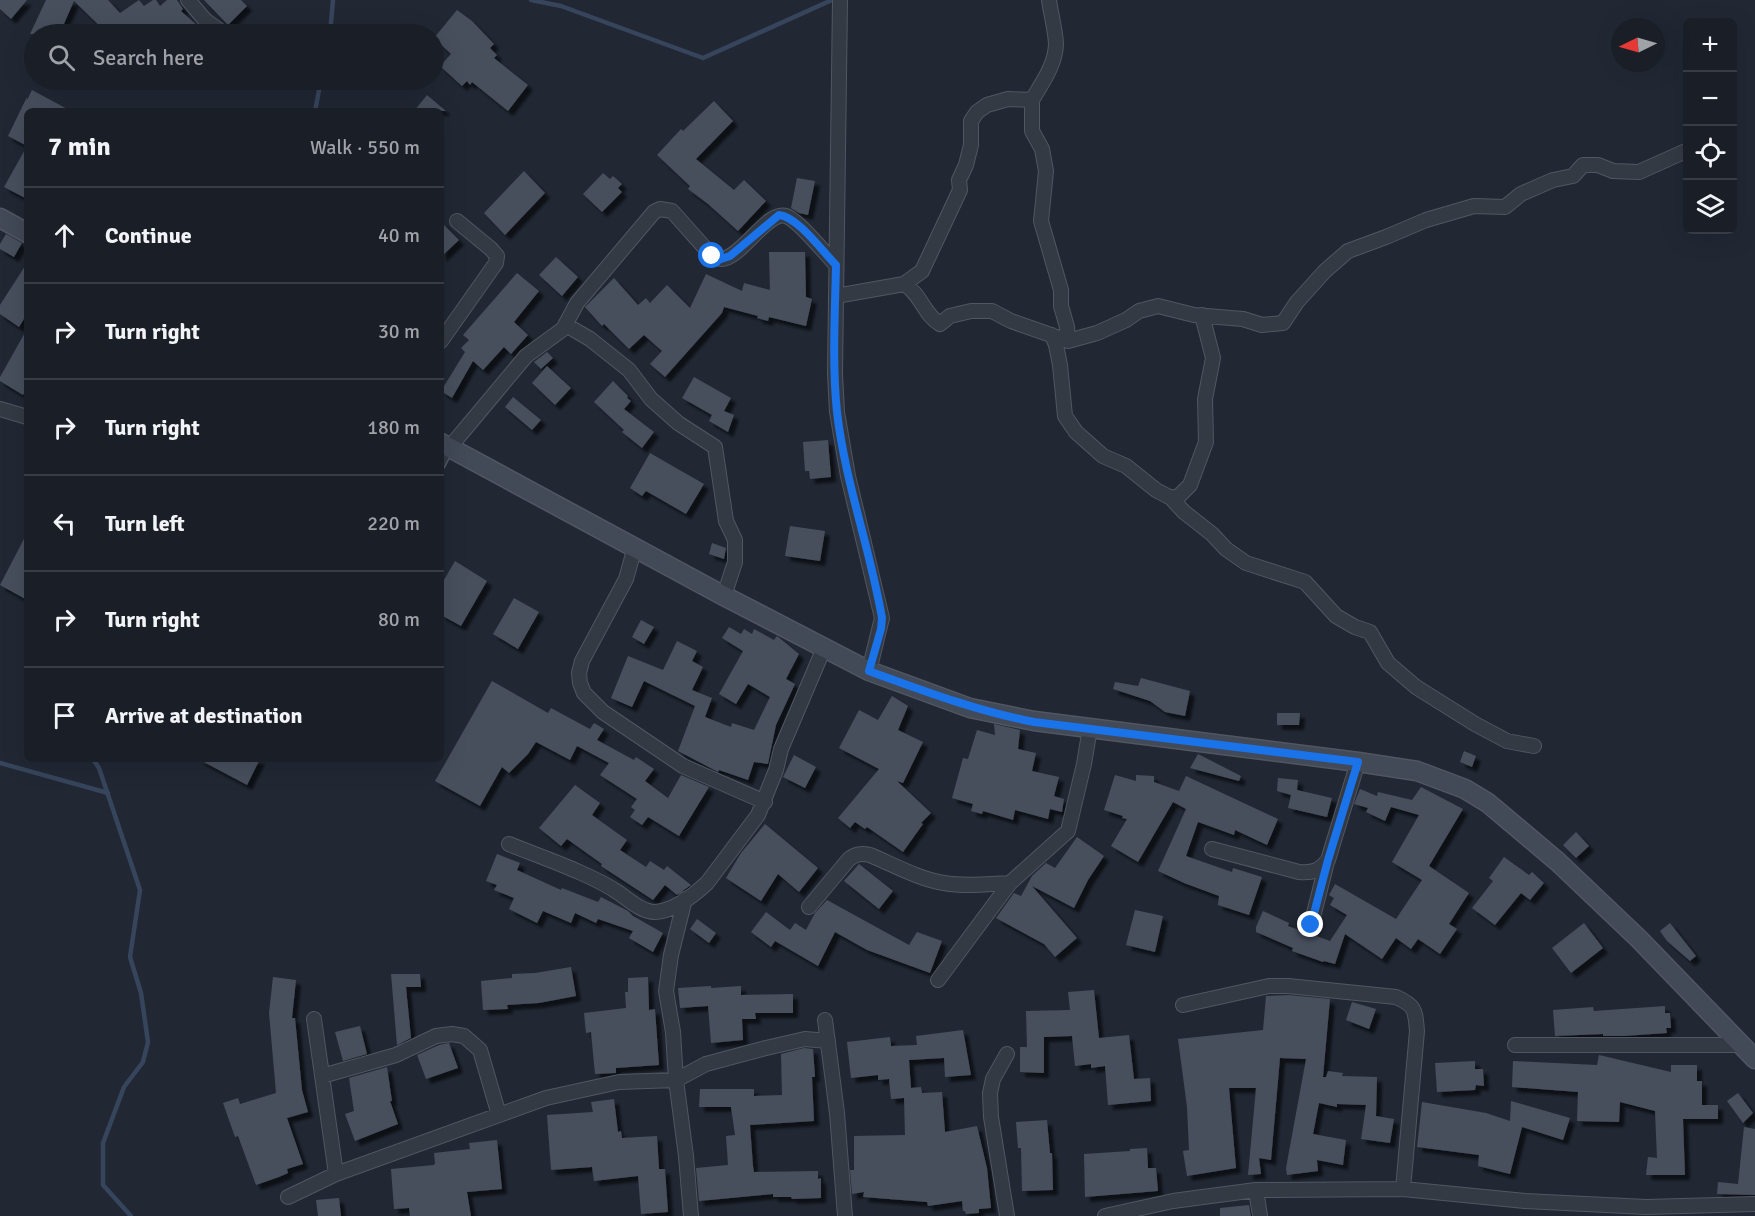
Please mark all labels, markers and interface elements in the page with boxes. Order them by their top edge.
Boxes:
north arrow [1611,18,1665,72]
map controls [1683,18,1737,234]
button: + [1683,18,1737,72]
search box [24,24,444,90]
icon: search [45,41,78,74]
text: Search here [93,44,204,71]
button: − [1683,72,1737,126]
button: locate [1683,126,1737,180]
text: 7 min [48,131,111,163]
text: Walk · 550 m [310,135,420,160]
button: layers [1683,180,1737,234]
icon: ahead [48,219,81,252]
text: Continue [105,222,192,249]
text: 40 m [378,223,420,248]
route start [698,242,724,268]
icon: right [48,315,81,348]
text: Turn right [105,318,200,345]
text: 30 m [378,319,420,344]
icon: right [48,411,81,444]
text: Turn right [105,414,200,441]
text: 180 m [367,415,420,440]
icon: left [48,507,81,540]
text: Turn left [105,510,185,537]
text: 220 m [367,511,420,536]
icon: right [48,603,81,636]
text: Turn right [105,606,200,633]
text: 80 m [378,607,420,632]
icon: arrive [48,699,81,732]
text: Arrive at destination [105,702,302,729]
route end [1297,911,1323,937]

